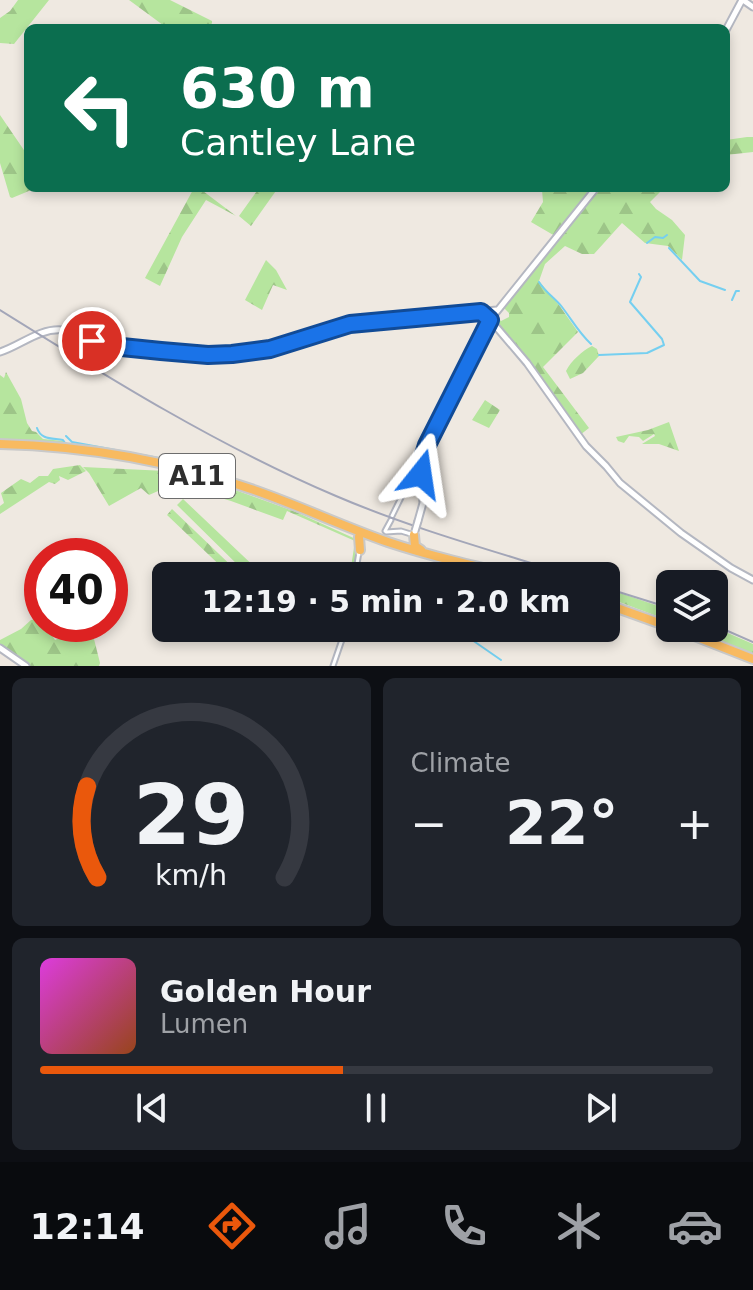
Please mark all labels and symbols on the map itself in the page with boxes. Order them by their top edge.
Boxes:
pin [58,307,126,375]
position arrow [379,432,463,516]
road number: A11 [159,454,235,498]
speed limit sign: 40 [24,538,128,642]

